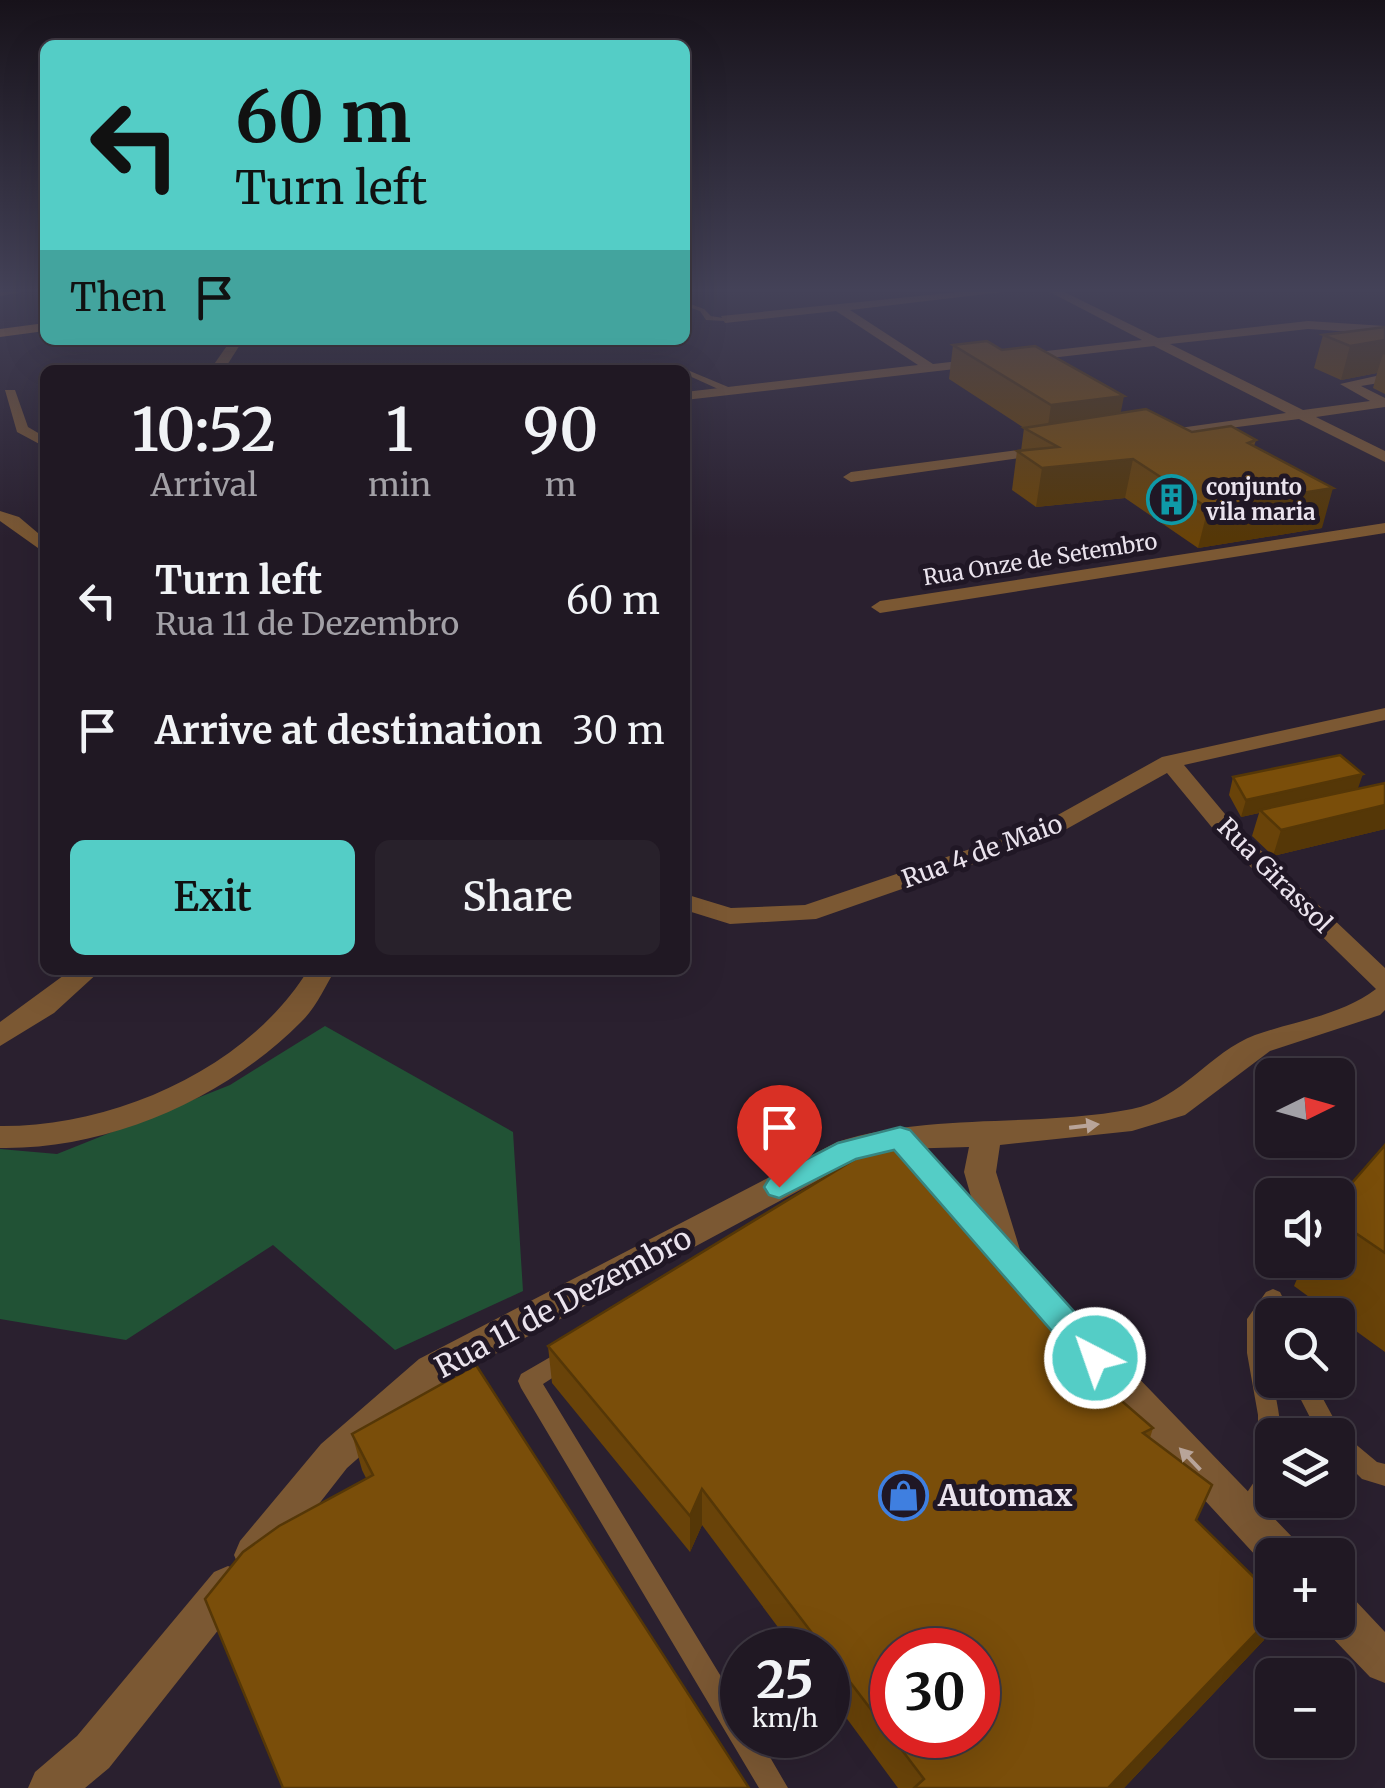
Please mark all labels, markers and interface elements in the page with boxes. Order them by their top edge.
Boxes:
text: 60 m [235,73,411,161]
icon: left [70,80,200,210]
text: Turn left [235,160,427,216]
icon: arrive [187,270,242,325]
text: Then [70,274,167,321]
text: 10:52 [132,392,276,467]
text: 1 [386,392,413,467]
text: 90 [523,392,598,467]
text: Arrival [151,465,257,505]
text: min [368,465,431,505]
text: m [545,465,577,505]
place label: conjunto vila maria [1205,473,1315,526]
building icon: conjunto vila maria [1145,474,1197,526]
street label: Rua Onze de Setembro [921,527,1159,591]
text: Turn left [155,557,322,604]
icon: left [70,573,125,628]
text: 60 m [566,577,660,624]
text: Rua 11 de Dezembro [155,604,459,644]
icon: arrive [70,703,125,758]
text: Arrive at destination [155,707,542,754]
text: 30 m [572,707,665,754]
street label: Rua 4 de Maio [897,807,1067,895]
street label: Rua Girassol [1211,811,1339,939]
button: Exit [70,840,355,955]
button: Share [375,840,660,955]
north arrow [1255,1058,1355,1158]
map controls [1255,1058,1355,1758]
pin [737,1085,822,1188]
icon: arrive [752,1100,807,1155]
one-way arrow [1069,1118,1101,1134]
button: sound [1255,1178,1355,1278]
street label: Rua 11 de Dezembro [428,1218,698,1386]
button: search [1255,1298,1355,1398]
position arrow [1043,1306,1147,1410]
button: layers [1255,1418,1355,1518]
one-way arrow [1179,1448,1202,1472]
shop icon: Automax [877,1469,929,1521]
place label: Automax [937,1476,1073,1514]
button: + [1255,1538,1355,1638]
speed limit sign: 30 [870,1628,1000,1758]
text: 25 [756,1649,814,1712]
button: − [1255,1658,1355,1758]
text: km/h [752,1702,818,1734]

